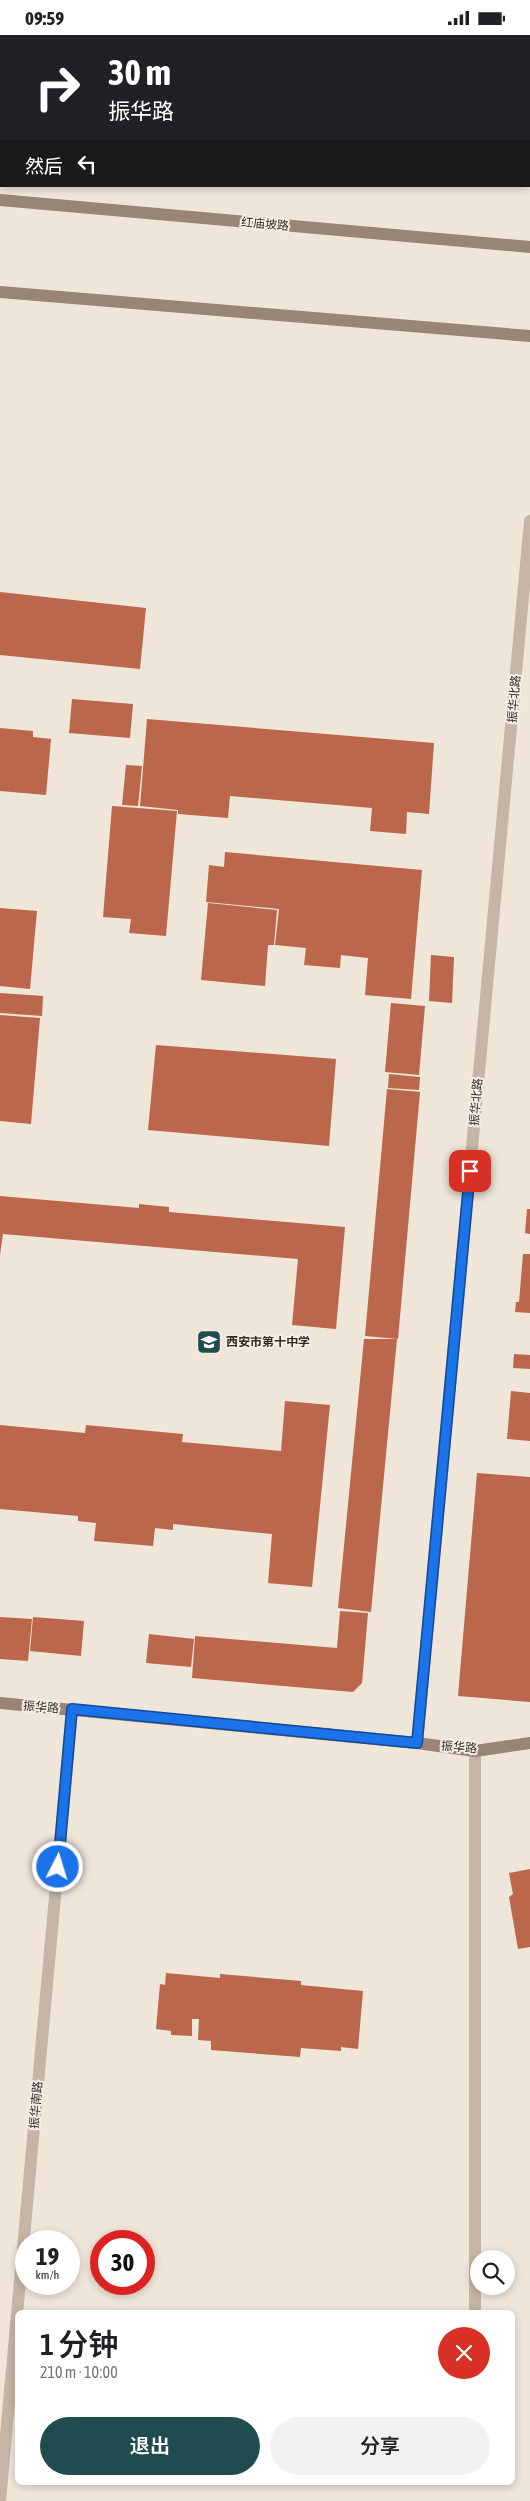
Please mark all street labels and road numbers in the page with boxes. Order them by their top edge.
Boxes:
street label: 红庙坡路 [240,215,290,233]
street label: 振华北路 [505,674,523,724]
street label: 振华北路 [467,1077,485,1127]
street label: 振华路 [22,1698,60,1716]
street label: 振华路 [440,1738,478,1756]
street label: 振华南路 [27,2080,45,2130]

